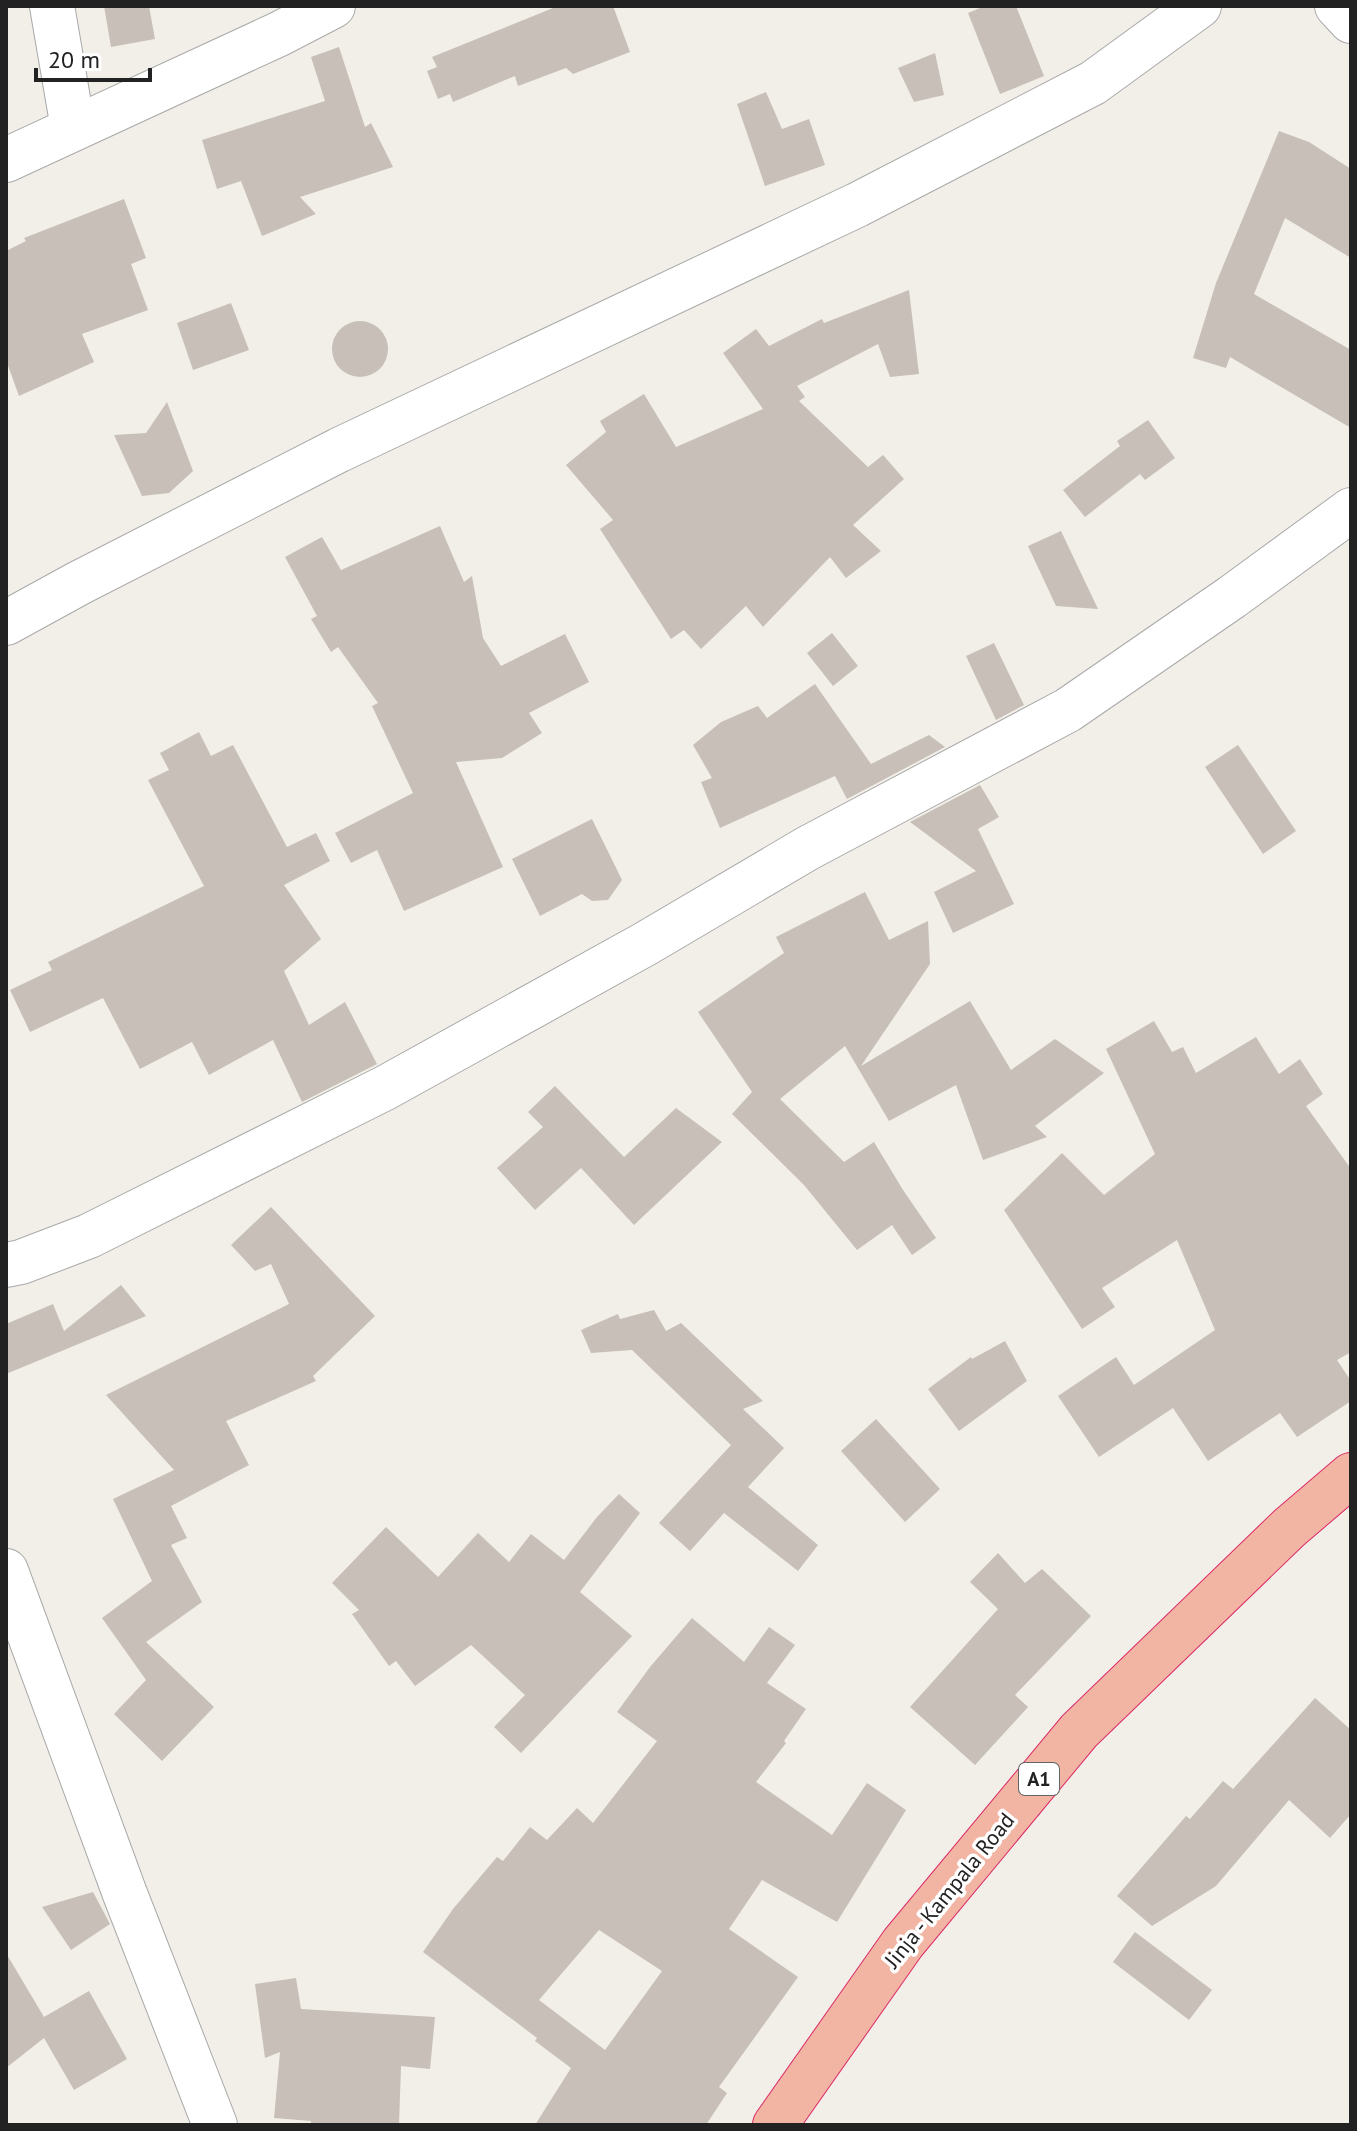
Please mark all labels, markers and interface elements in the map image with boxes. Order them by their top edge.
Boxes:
scale bar [36,32,150,82]
text: 20 m [48,44,100,75]
road number: A1 [1019,1763,1059,1795]
street label: Jinja - Kampala Road [877,1807,1020,1974]

